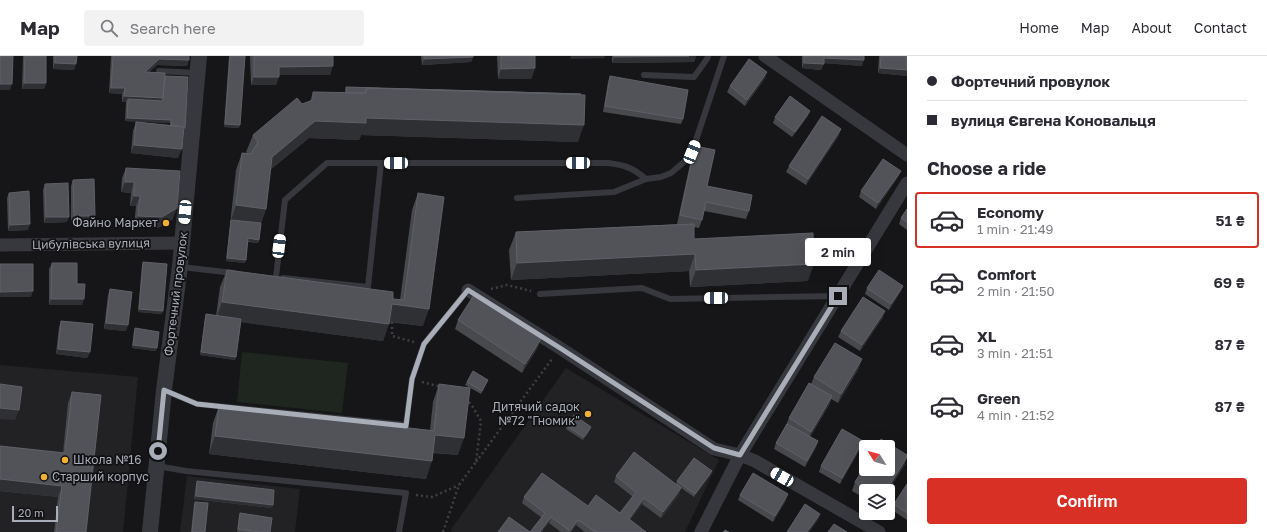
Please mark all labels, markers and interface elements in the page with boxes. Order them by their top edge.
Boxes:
search box [84,10,364,46]
text: Map [20,16,60,39]
icon: search [98,17,120,39]
text: Search here [130,19,216,37]
text: Home [1019,19,1059,36]
text: Map [1081,19,1109,36]
text: About [1131,19,1172,36]
text: Contact [1194,19,1247,36]
text: Фортечний провулок [951,72,1110,90]
text: вулиця Євгена Коновальця [951,111,1156,129]
car [682,139,702,165]
car [384,157,408,169]
car [566,157,590,169]
text: Choose a ride [927,157,1046,179]
car [178,200,192,224]
icon: car [929,202,965,238]
text: Economy [977,203,1044,221]
text: 51 ₴ [1216,211,1245,229]
place label: Файно Маркет [72,215,158,230]
marker: Файно Маркет [161,218,171,228]
text: 1 min · 21:49 [977,221,1053,237]
street label: Фортечний провулок [160,231,191,357]
car [272,233,286,259]
street label: Цибулівська вулиця [32,235,150,252]
callout: 2 min [805,238,871,266]
text: 2 min [821,244,855,260]
icon: car [929,264,965,300]
text: Comfort [977,265,1036,283]
text: 69 ₴ [1213,273,1245,291]
text: 2 min · 21:50 [977,283,1055,299]
route end [829,287,847,305]
car [704,292,728,304]
icon: car [929,326,965,362]
text: XL [977,327,996,345]
text: 87 ₴ [1215,335,1245,353]
text: 3 min · 21:51 [977,345,1053,361]
icon: car [929,388,965,424]
text: Green [977,389,1020,407]
text: 87 ₴ [1215,397,1245,415]
place label: Дитячий садок №72 "Гномик" [492,399,580,428]
text: 4 min · 21:52 [977,407,1054,423]
marker: Дитячий садок №72 "Гномик" [583,409,593,419]
north arrow [859,440,895,476]
map controls [859,440,895,520]
route start [149,442,167,460]
place label: Школа №16 [73,452,141,467]
marker: Школа №16 [60,455,70,465]
car [769,466,795,488]
place label: Старший корпус [52,469,149,484]
marker: Старший корпус [39,472,49,482]
button: Confirm [927,478,1247,524]
button: layers [859,484,895,520]
scale bar [12,504,58,523]
text: 20 m [18,506,44,519]

